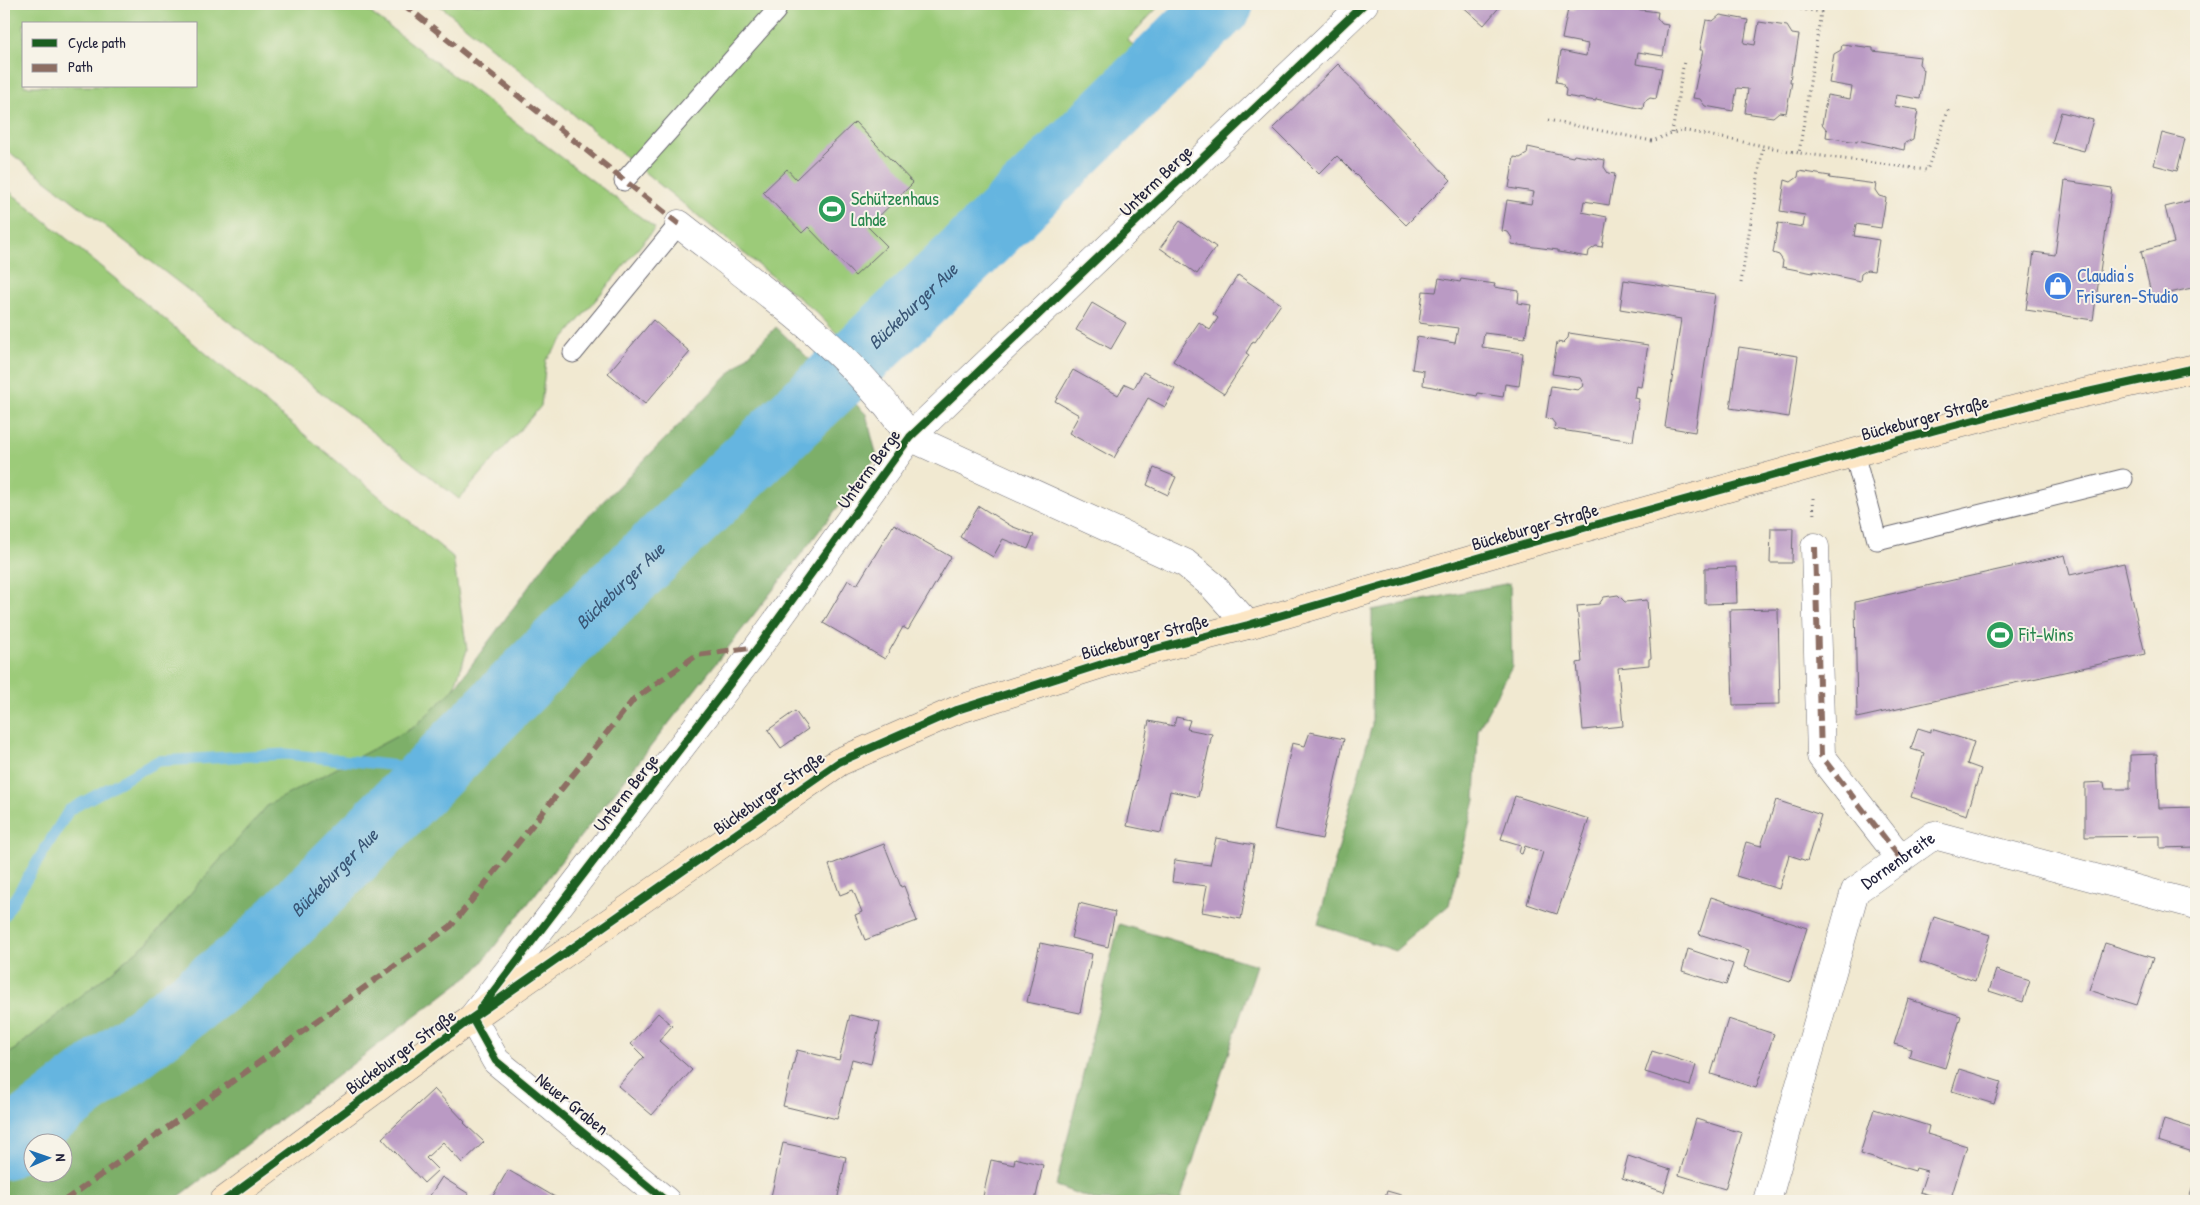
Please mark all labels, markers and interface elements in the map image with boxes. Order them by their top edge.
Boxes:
legend [22,22,198,88]
text: Cycle path [68,32,126,53]
text: Path [68,56,93,77]
street label: Unterm Berge [1113,139,1198,222]
place label: Schützenhaus Lahde [851,186,939,232]
sports icon: Schützenhaus Lahde [817,194,847,224]
water label: Bückeburger Aue [862,256,964,355]
place label: Claudia's Frisuren-Studio [2076,263,2178,309]
shop icon: Claudia's Frisuren-Studio [2043,271,2073,301]
street label: Bückeburger Straße [1858,389,1991,447]
street label: Unterm Berge [831,424,906,514]
street label: Bückeburger Straße [1469,496,1601,557]
water label: Bückeburger Aue [569,535,671,635]
street label: Bückeburger Straße [1078,608,1211,666]
sports icon: Fit-Wins [1985,620,2015,650]
place label: Fit-Wins [2018,622,2074,647]
street label: Bückeburger Straße [708,745,829,840]
street label: Unterm Berge [587,748,664,837]
water label: Bückeburger Aue [284,821,385,922]
street label: Dornenbreite [1856,825,1940,895]
street label: Bückeburger Straße [340,1003,461,1100]
street label: Neuer Graben [530,1066,614,1141]
north arrow [22,1132,72,1182]
text: N [52,1153,71,1162]

